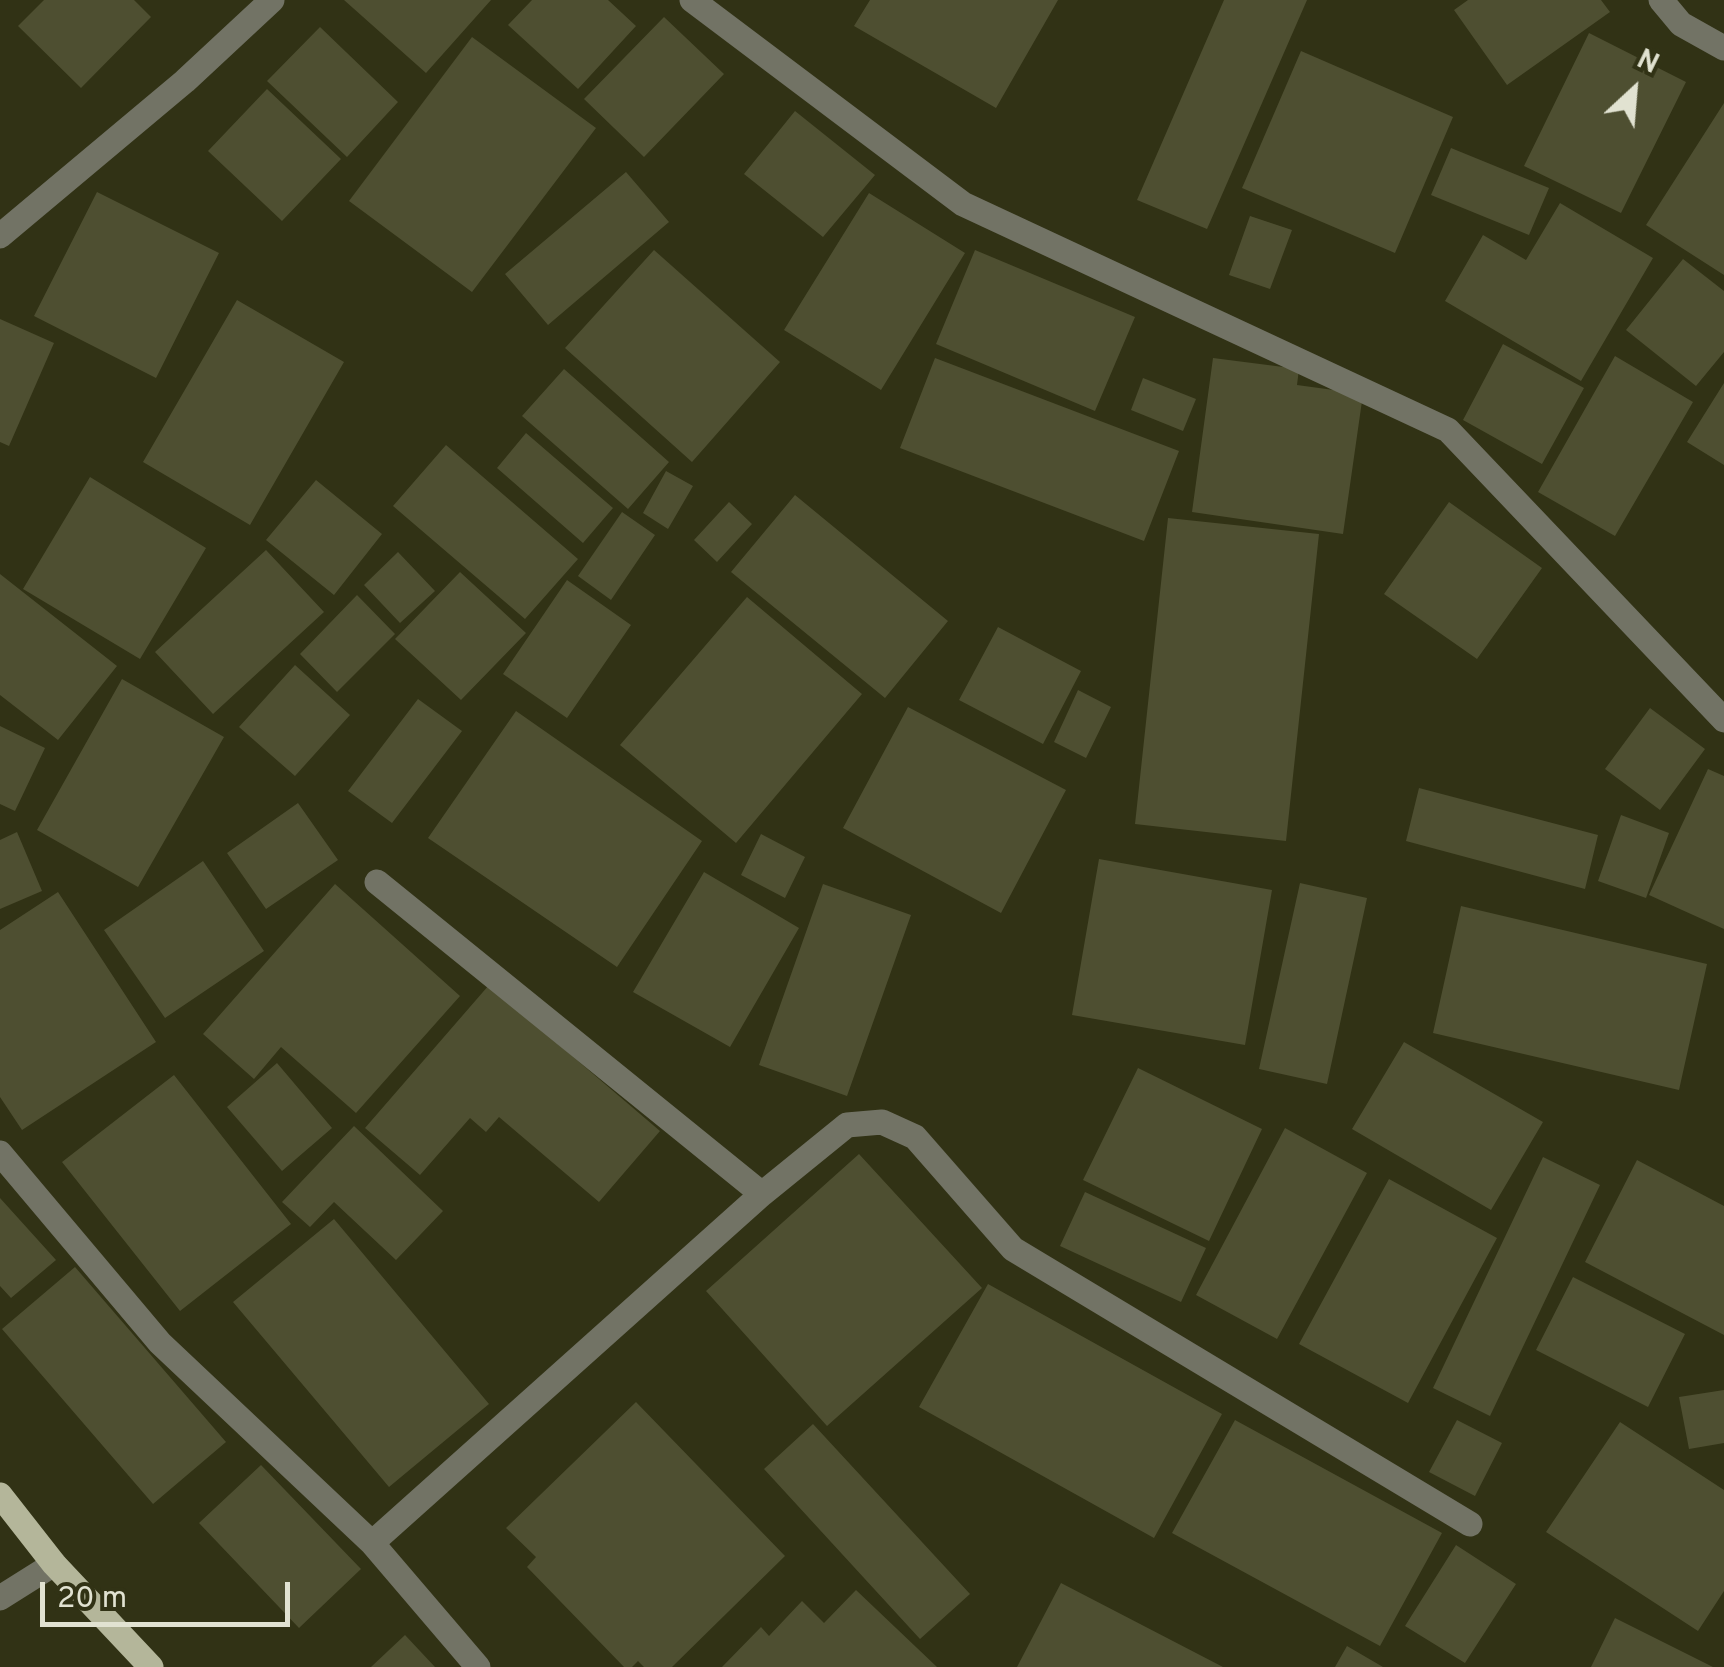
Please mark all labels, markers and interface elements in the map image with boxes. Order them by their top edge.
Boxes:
north arrow [1584,40,1684,140]
text: N [1630,42,1664,84]
scale bar [45,1562,295,1624]
text: 20 m [57,1581,127,1618]

